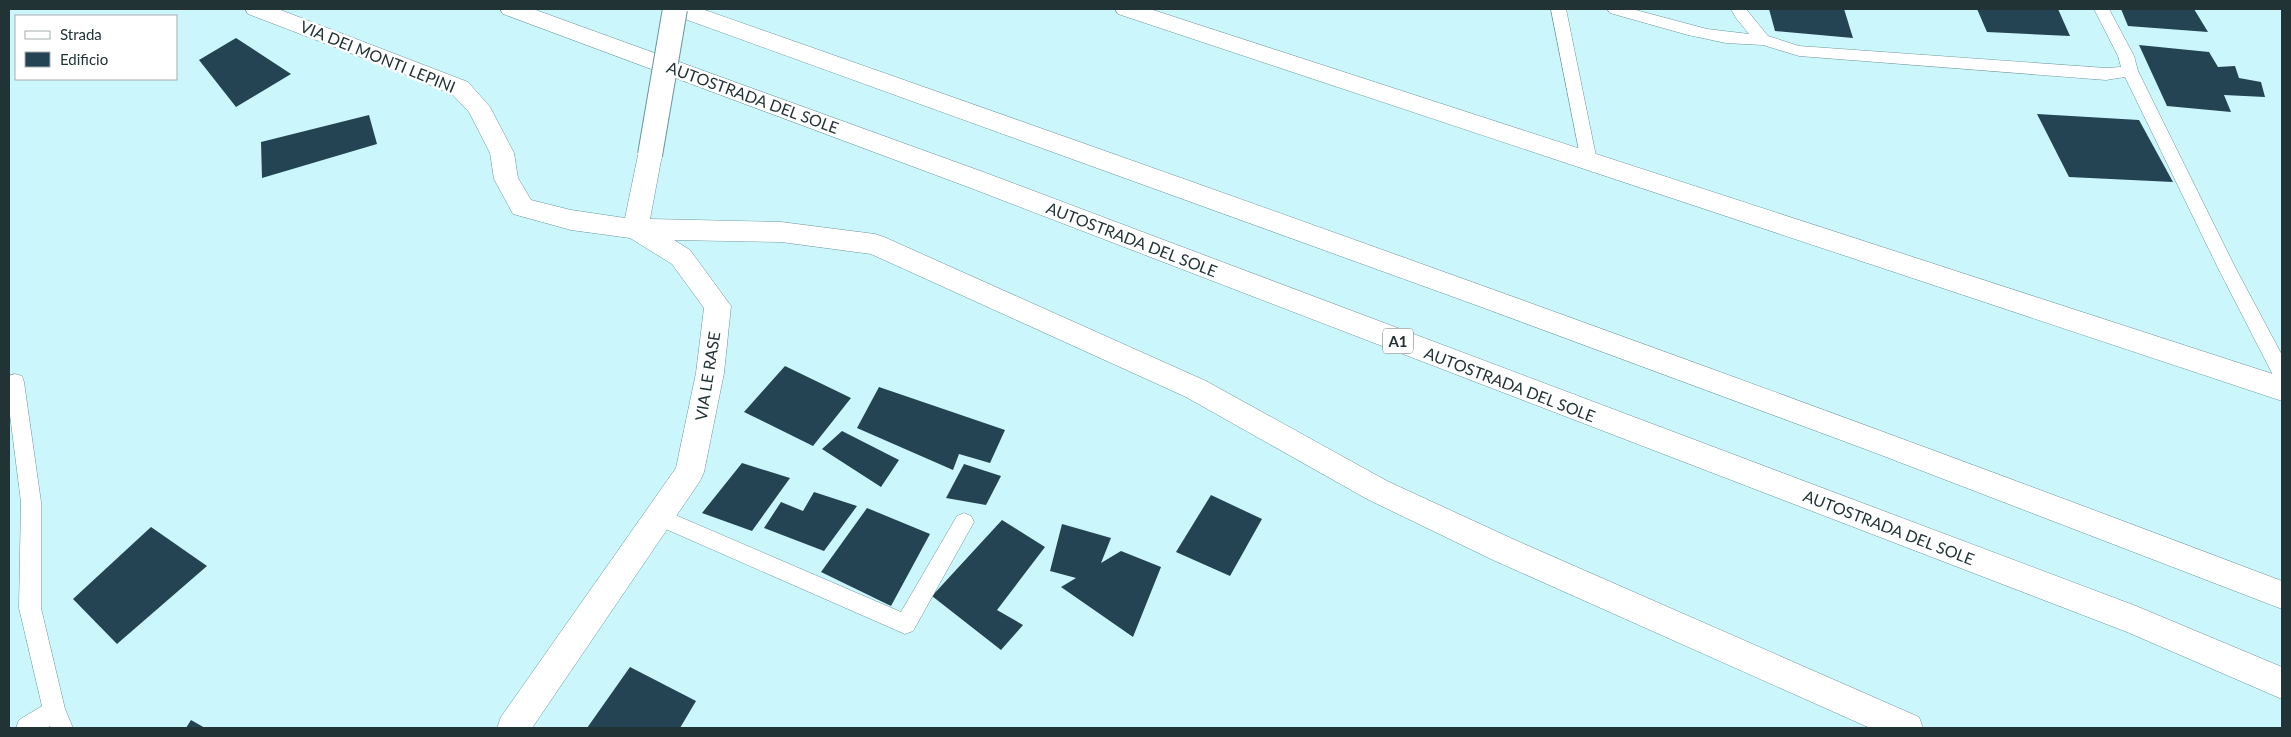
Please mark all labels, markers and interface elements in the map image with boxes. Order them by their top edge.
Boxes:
legend [15,15,178,80]
street label: VIA DEI MONTI LEPINI [298,16,458,96]
text: Strada [60,25,102,43]
text: Edificio [60,50,108,68]
street label: AUTOSTRADA DEL SOLE [664,57,842,137]
street label: AUTOSTRADA DEL SOLE [1044,198,1220,280]
road number: A1 [1383,328,1413,354]
street label: VIA LE RASE [691,330,723,422]
street label: AUTOSTRADA DEL SOLE [1422,343,1598,425]
street label: AUTOSTRADA DEL SOLE [1801,486,1977,568]

